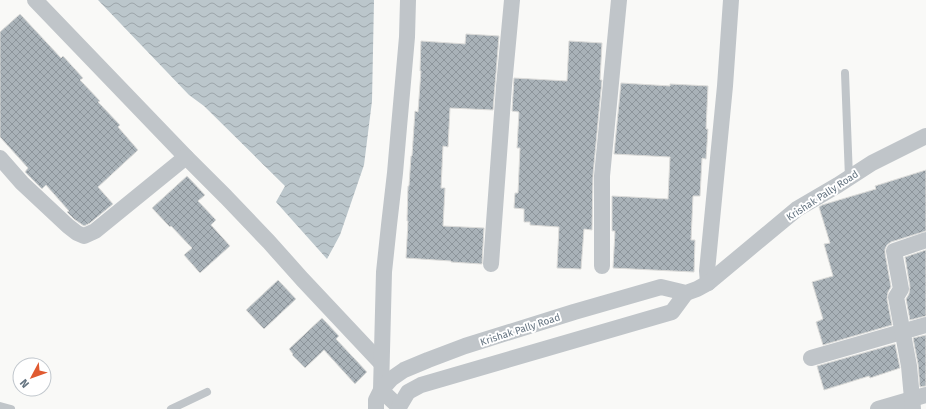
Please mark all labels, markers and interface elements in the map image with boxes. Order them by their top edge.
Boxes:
street label: Krishak Pally Road [784,168,861,224]
street label: Krishak Pally Road [479,311,562,349]
north arrow [12,357,52,397]
text: N [18,376,32,390]

